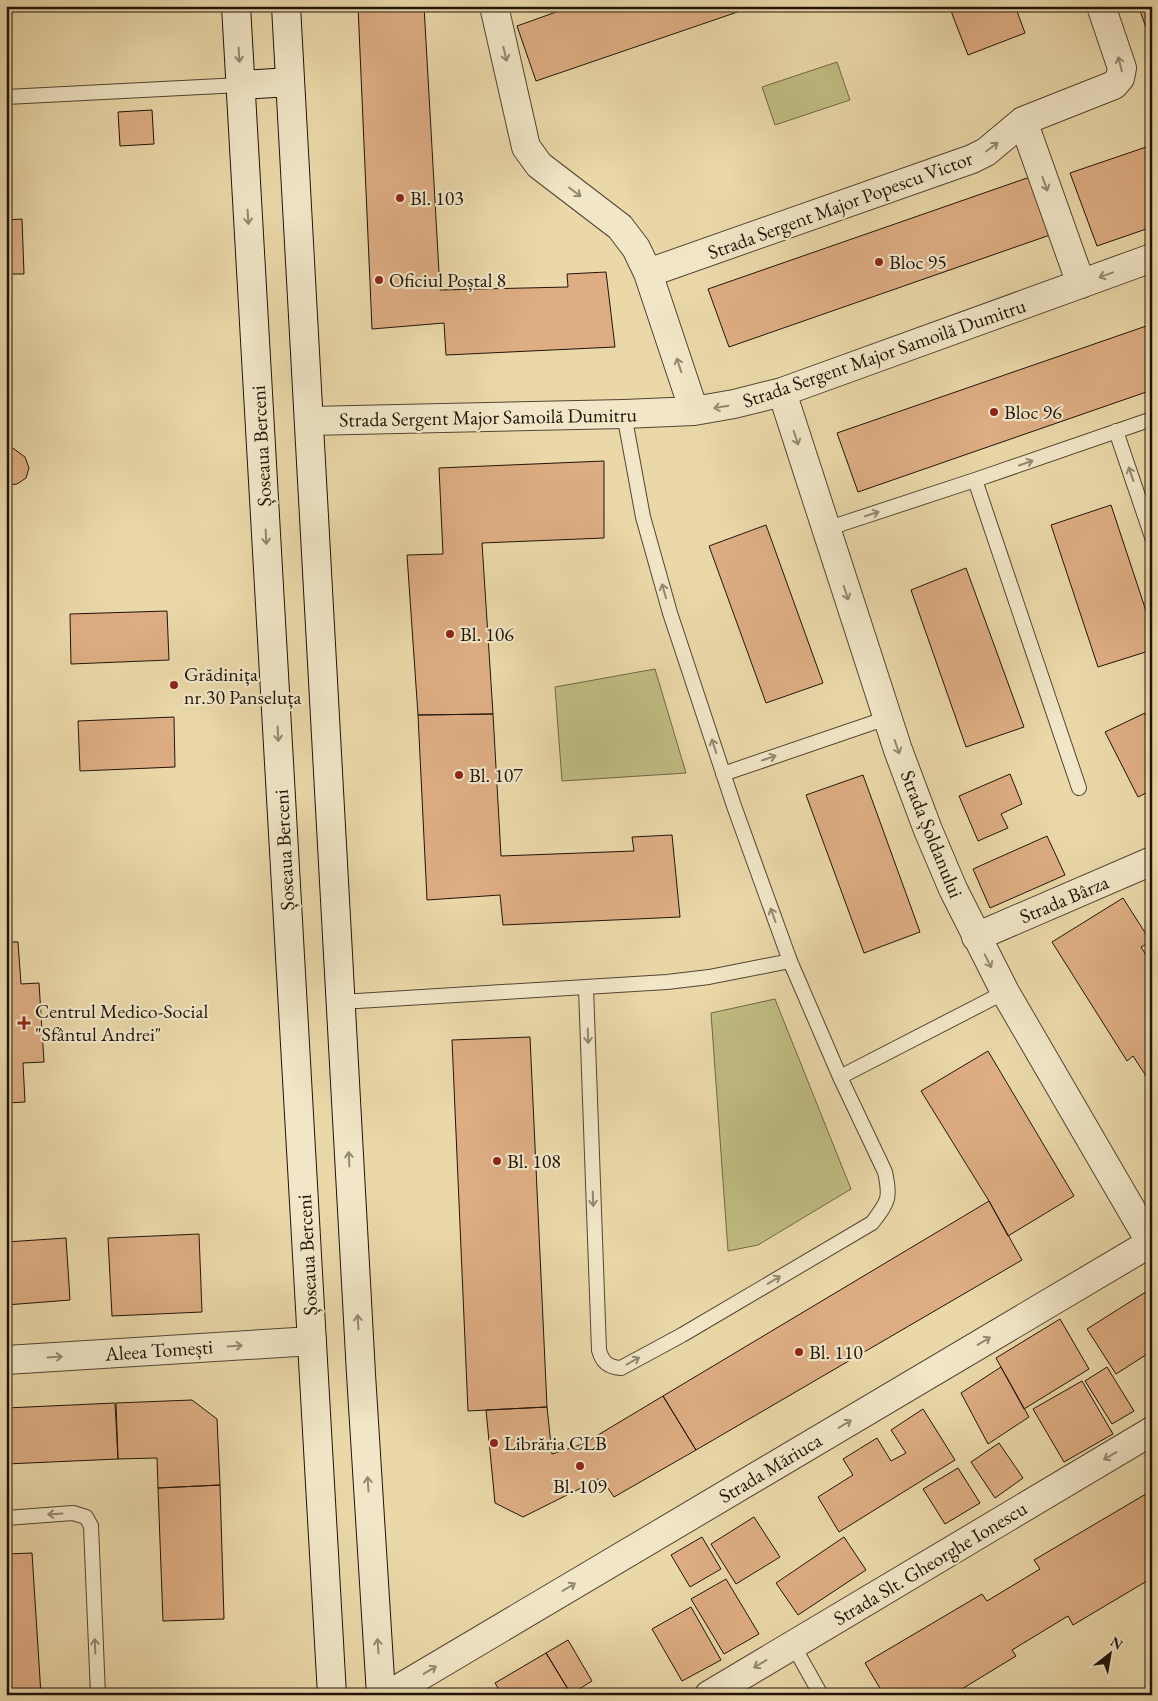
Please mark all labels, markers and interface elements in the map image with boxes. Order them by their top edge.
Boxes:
one-way arrow [501,45,510,61]
one-way arrow [234,47,243,63]
one-way arrow [1115,57,1124,73]
one-way arrow [985,142,998,153]
street label: Strada Sergent Major Popescu Victor [704,145,976,265]
one-way arrow [1041,176,1050,191]
place label: Bl. 103 [410,185,464,211]
one-way arrow [568,187,582,197]
marker: Bl. 103 [394,192,406,204]
one-way arrow [243,209,252,225]
place label: Bloc 95 [889,249,947,275]
marker: Bloc 95 [873,256,885,268]
place label: Oficiul Poștal 8 [389,267,506,293]
one-way arrow [1099,271,1114,280]
marker: Oficiul Poștal 8 [373,274,385,286]
street label: Strada Sergent Major Samoilă Dumitru [739,292,1030,414]
one-way arrow [674,357,683,373]
street label: Șoseaua Berceni [245,385,277,507]
place label: Bloc 96 [1004,399,1062,425]
street label: Strada Sergent Major Samoilă Dumitru [339,401,638,433]
one-way arrow [713,402,729,412]
marker: Bloc 96 [988,406,1000,418]
one-way arrow [792,430,802,446]
one-way arrow [1018,457,1034,467]
one-way arrow [1125,466,1135,482]
one-way arrow [864,509,879,518]
one-way arrow [262,528,271,544]
one-way arrow [658,583,668,599]
one-way arrow [842,584,852,600]
place label: Bl. 106 [460,621,514,647]
marker: Bl. 106 [444,628,456,640]
place label: Grădinița nr.30 Panseluța [184,661,301,710]
marker: Grădinița nr.30 Panseluța [168,679,180,691]
one-way arrow [273,726,282,742]
one-way arrow [709,738,718,754]
one-way arrow [893,739,902,754]
one-way arrow [761,753,777,762]
place label: Bl. 107 [469,762,523,788]
street label: Strada Șoldanului [895,766,969,902]
marker: Bl. 107 [453,769,465,781]
street label: Șoseaua Berceni [268,789,300,911]
street label: Strada Bârza [1016,869,1112,929]
one-way arrow [768,908,777,924]
one-way arrow [983,953,993,968]
place label: Centrul Medico-Social "Sfântul Andrei" [35,998,208,1047]
marker: Centrul Medico-Social "Sfântul Andrei" [17,1016,31,1030]
one-way arrow [583,1028,592,1044]
place label: Bl. 108 [507,1148,561,1174]
one-way arrow [345,1152,354,1168]
marker: Bl. 108 [491,1155,503,1167]
one-way arrow [589,1190,598,1206]
street label: Șoseaua Berceni [291,1194,323,1316]
one-way arrow [767,1275,781,1285]
one-way arrow [353,1314,363,1330]
street label: Aleea Tomești [103,1333,214,1367]
one-way arrow [977,1335,991,1345]
place label: Bl. 110 [809,1339,863,1365]
one-way arrow [226,1341,242,1350]
marker: Bl. 110 [793,1346,805,1358]
one-way arrow [47,1353,63,1362]
one-way arrow [626,1356,640,1366]
one-way arrow [837,1418,851,1428]
street label: Strada Măriuca [714,1427,826,1509]
place label: Librăria CLB [504,1430,607,1456]
marker: Librăria CLB [488,1437,500,1449]
one-way arrow [1103,1451,1117,1461]
marker: Bl. 109 [574,1460,586,1472]
place label: Bl. 109 [553,1473,607,1499]
one-way arrow [363,1476,372,1492]
street label: Strada Slt. Gheorghe Ionescu [828,1495,1032,1631]
one-way arrow [47,1510,63,1519]
one-way arrow [562,1581,576,1591]
north arrow [1086,1628,1136,1678]
text: N [1107,1632,1127,1654]
one-way arrow [91,1638,100,1654]
one-way arrow [373,1638,383,1654]
one-way arrow [753,1660,767,1670]
one-way arrow [422,1664,436,1674]

